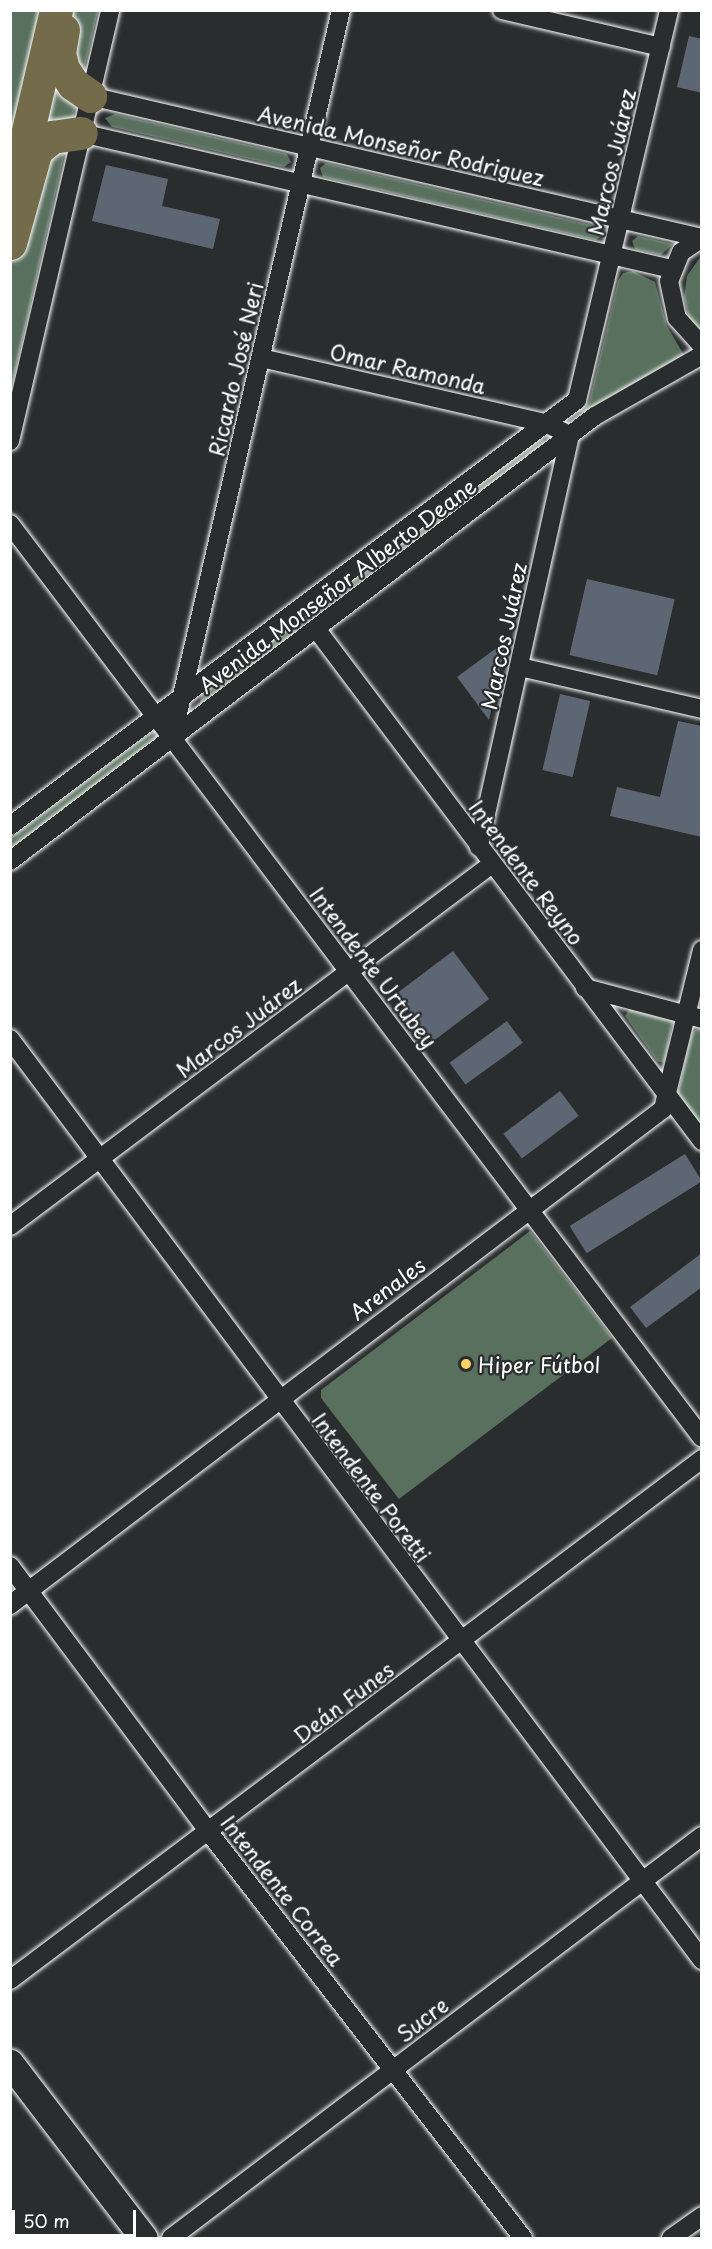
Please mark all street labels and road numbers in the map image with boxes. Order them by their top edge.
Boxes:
street label: Marcos Juárez [582,86,640,238]
street label: Avenida Monseñor Rodriguez [256,100,546,190]
street label: Ricardo José Neri [203,279,267,459]
street label: Omar Ramonda [327,338,489,398]
street label: Avenida Monseñor Alberto Deane [193,472,481,698]
street label: Marcos Juárez [475,560,531,712]
street label: Intendente Reyno [464,794,590,950]
street label: Intendente Urtubey [305,881,443,1053]
street label: Marcos Juárez [171,972,305,1082]
street label: Arenales [344,1252,430,1324]
street label: Intendente Poretti [307,1406,437,1568]
street label: Deán Funes [288,1656,398,1748]
street label: Intendente Correa [216,1810,350,1970]
street label: Sucre [391,1991,453,2047]

